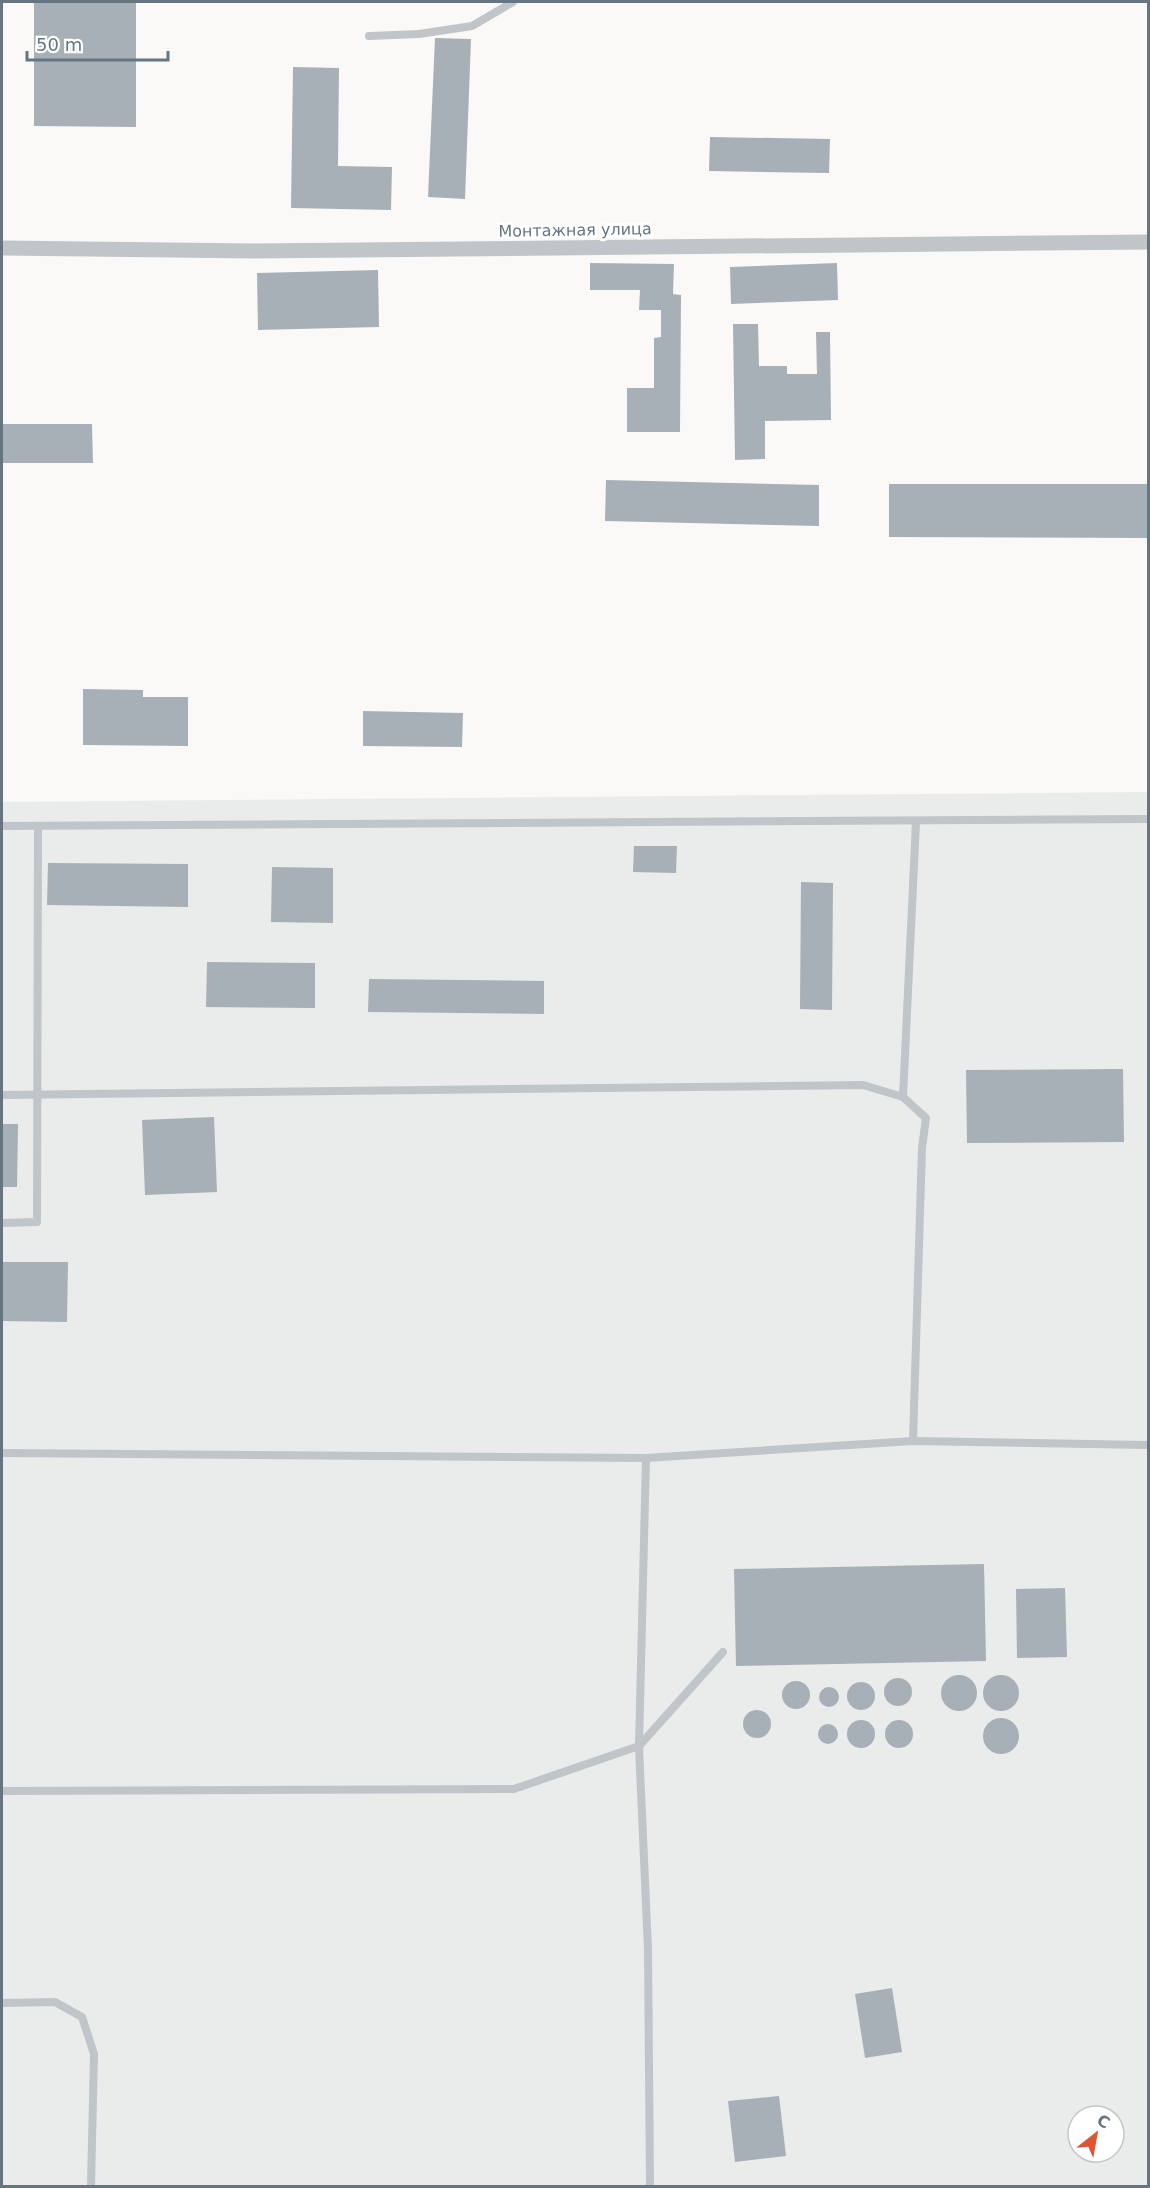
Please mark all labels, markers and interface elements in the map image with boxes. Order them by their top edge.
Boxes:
scale bar [27,24,168,62]
text: 50 m [36,34,82,55]
street label: Монтажная улица [498,219,652,241]
north arrow [1066,2104,1126,2164]
text: С [1094,2110,1113,2133]

